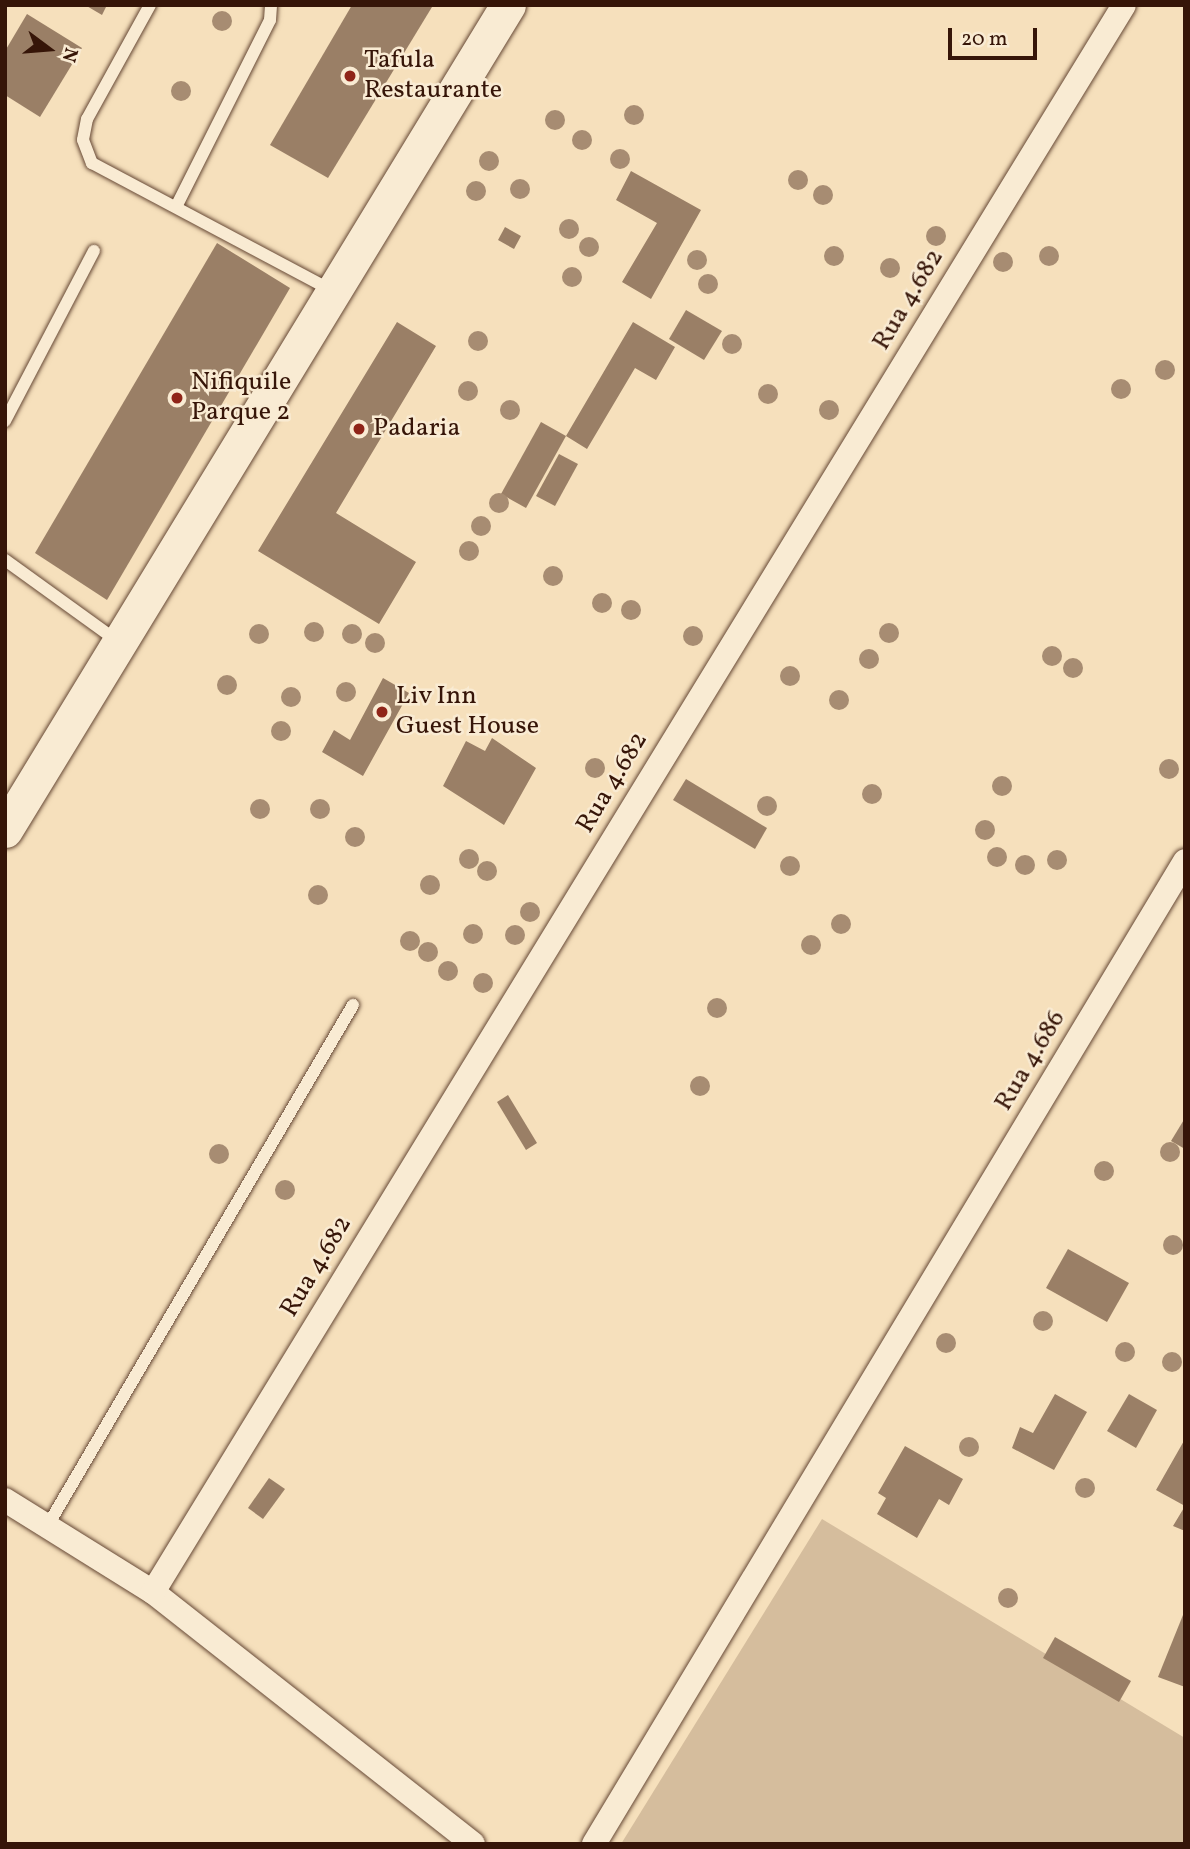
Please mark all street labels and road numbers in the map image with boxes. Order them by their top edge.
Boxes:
street label: Rua 4.682 [867,244,951,356]
street label: Rua 4.682 [571,727,655,839]
street label: Rua 4.686 [989,1005,1073,1117]
street label: Rua 4.682 [275,1211,359,1323]

